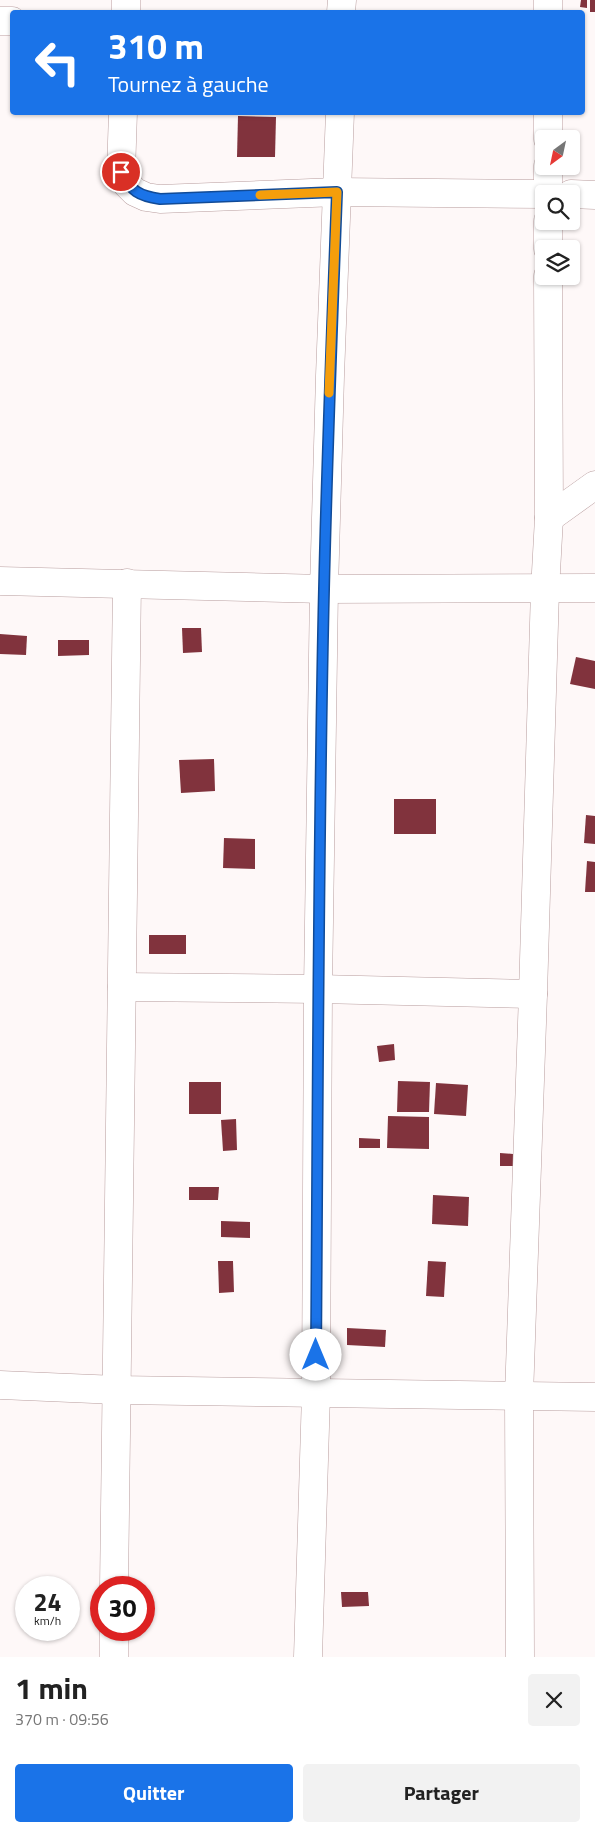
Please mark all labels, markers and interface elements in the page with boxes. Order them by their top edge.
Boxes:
text: 310 m [108,19,204,73]
icon: left [25,30,90,95]
text: Tournez à gauche [108,67,269,101]
north arrow [535,130,580,175]
map controls [535,130,580,285]
pin [100,151,142,193]
icon: arrive [107,158,135,186]
button: search [535,185,580,230]
button: layers [535,240,580,285]
position arrow [289,1328,341,1380]
speed limit sign: 30 [90,1576,155,1641]
text: 24 [33,1583,62,1621]
text: km/h [34,1611,61,1630]
text: 1 min [15,1665,88,1711]
button: close [528,1674,580,1726]
text: 370 m · 09:56 [15,1707,109,1731]
button: Quitter [15,1764,293,1822]
button: Partager [303,1764,580,1822]

